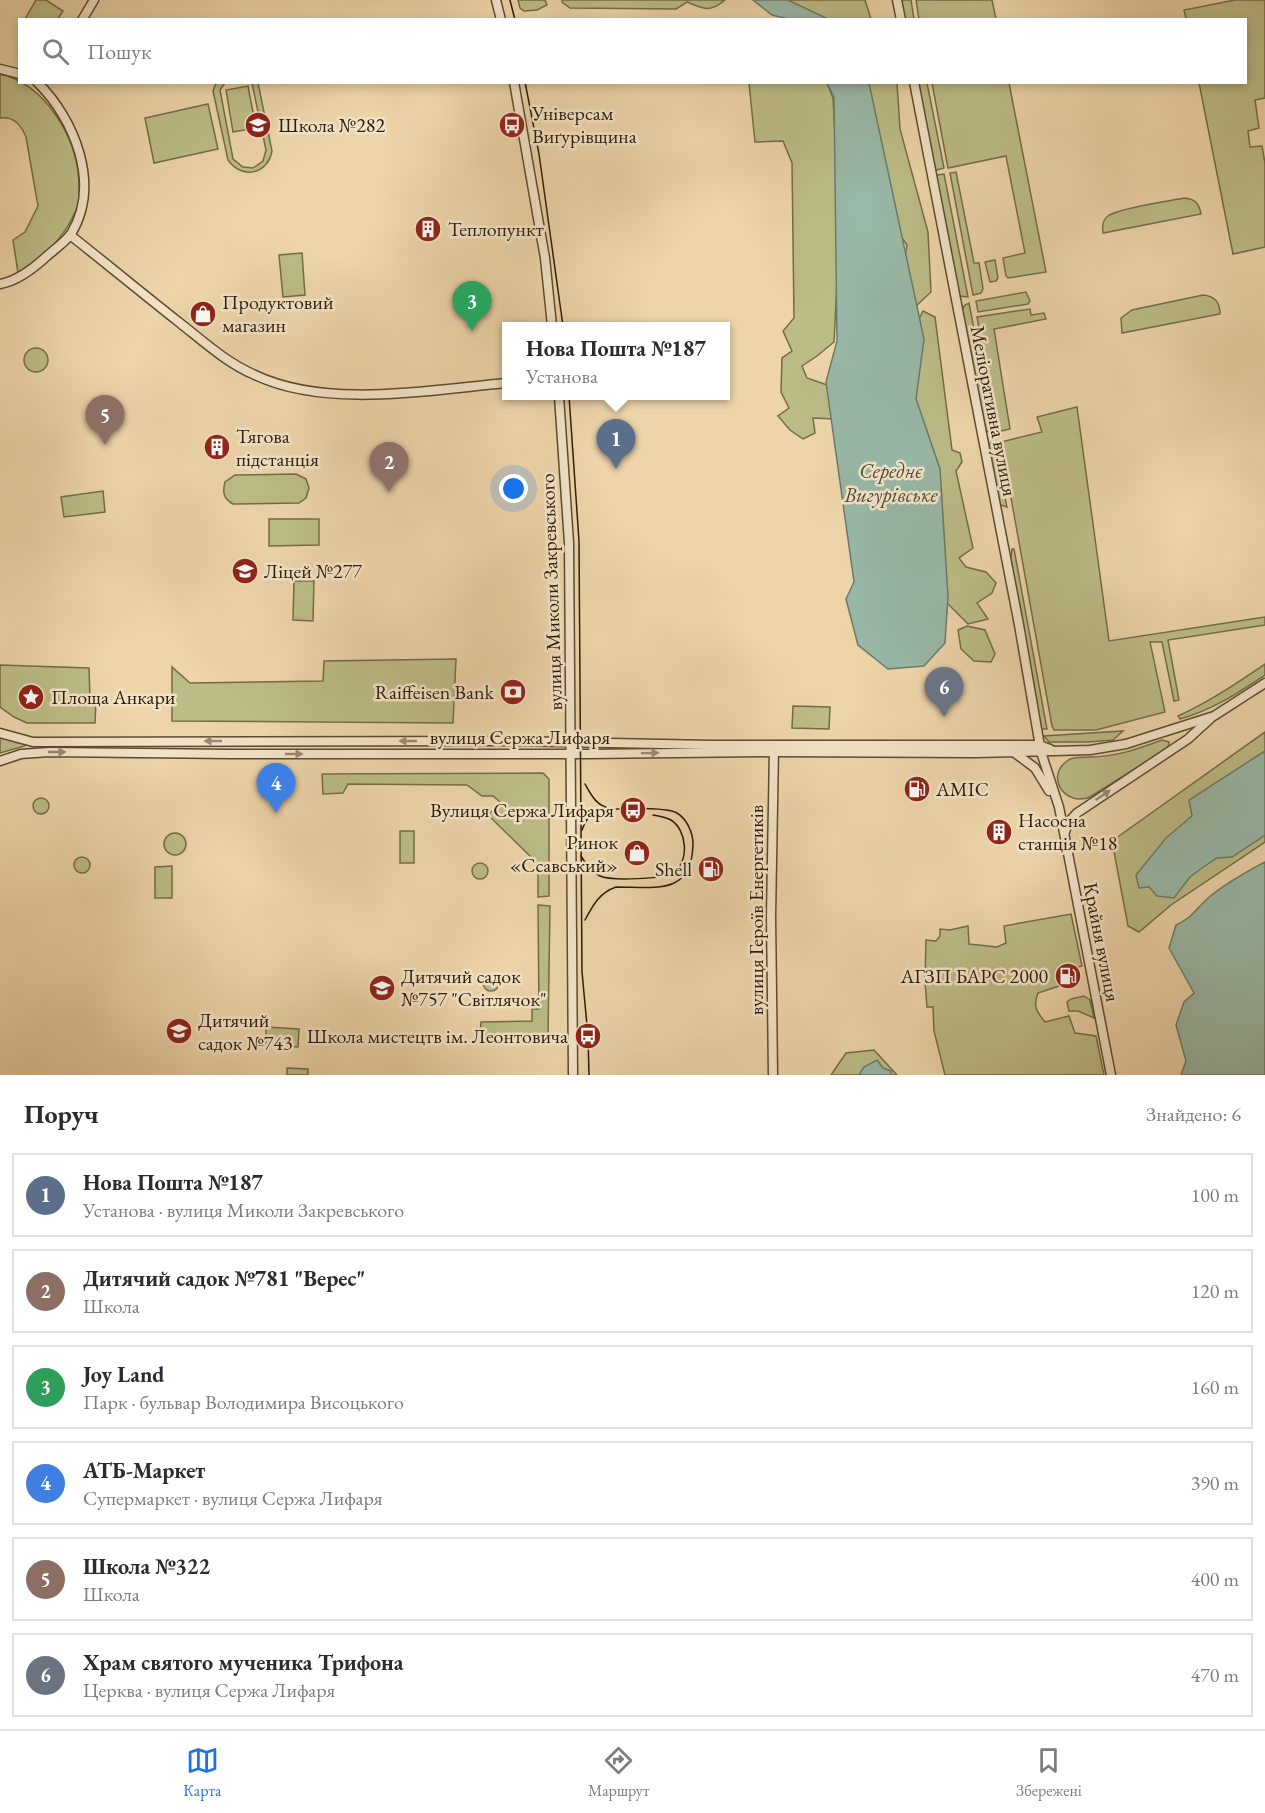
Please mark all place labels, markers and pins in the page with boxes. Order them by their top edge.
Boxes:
place label: Універсам Виґурівщина [531,100,637,149]
school or university icon: Школа №282 [243,110,273,140]
bus stop icon: Універсам Виґурівщина [497,110,527,140]
place label: Школа №282 [278,112,385,138]
building icon: Теплопункт [413,214,443,244]
place label: Теплопункт [448,216,544,242]
pin: 3 [452,282,492,331]
place label: Продуктовий магазин [222,289,334,338]
shop icon: Продуктовий магазин [188,299,218,329]
pin: 5 [86,396,124,445]
pin: 1 [596,420,636,469]
place label: Тягова пiдстанцiя [236,423,319,472]
building icon: Тягова пiдстанцiя [202,432,232,462]
pin: 2 [370,442,408,492]
school or university icon: Ліцей №277 [230,556,260,586]
place label: Ліцей №277 [264,558,362,584]
pin: 6 [924,668,964,717]
bank icon: Raiffeisen Bank [498,677,528,707]
place label: Raiffeisen Bank [375,679,495,705]
place icon: Площа Анкари [16,682,46,712]
place label: Площа Анкари [51,684,176,710]
pin: 4 [256,764,296,813]
fuel station icon: AMIC [902,774,932,804]
place label: AMIC [935,776,989,802]
bus stop icon: Вулиця Сержа Лифаря [618,795,648,825]
place label: Вулиця Сержа Лифаря [430,797,614,823]
place label: Насосна станція №18 [1018,807,1117,856]
building icon: Насосна станція №18 [984,817,1014,847]
place label: Ринок «Ссавський» [509,829,618,878]
shop icon: Ринок «Ссавський» [622,838,652,868]
fuel station icon: Shell [696,854,726,884]
place label: Shell [655,856,692,882]
fuel station icon: АГЗП БАРС 2000 [1053,961,1083,991]
place label: Дитячий садок №757 "Світлячок" [401,963,547,1012]
place label: АГЗП БАРС 2000 [899,963,1048,989]
school or university icon: Дитячий садок №757 "Світлячок" [367,973,397,1003]
place label: Дитячий садок №743 [198,1007,293,1056]
school or university icon: Дитячий садок №743 [164,1016,194,1046]
bus stop icon: Школа мистецтв ім. Леонтовича [573,1021,603,1051]
place label: Школа мистецтв ім. Леонтовича [307,1023,568,1049]

